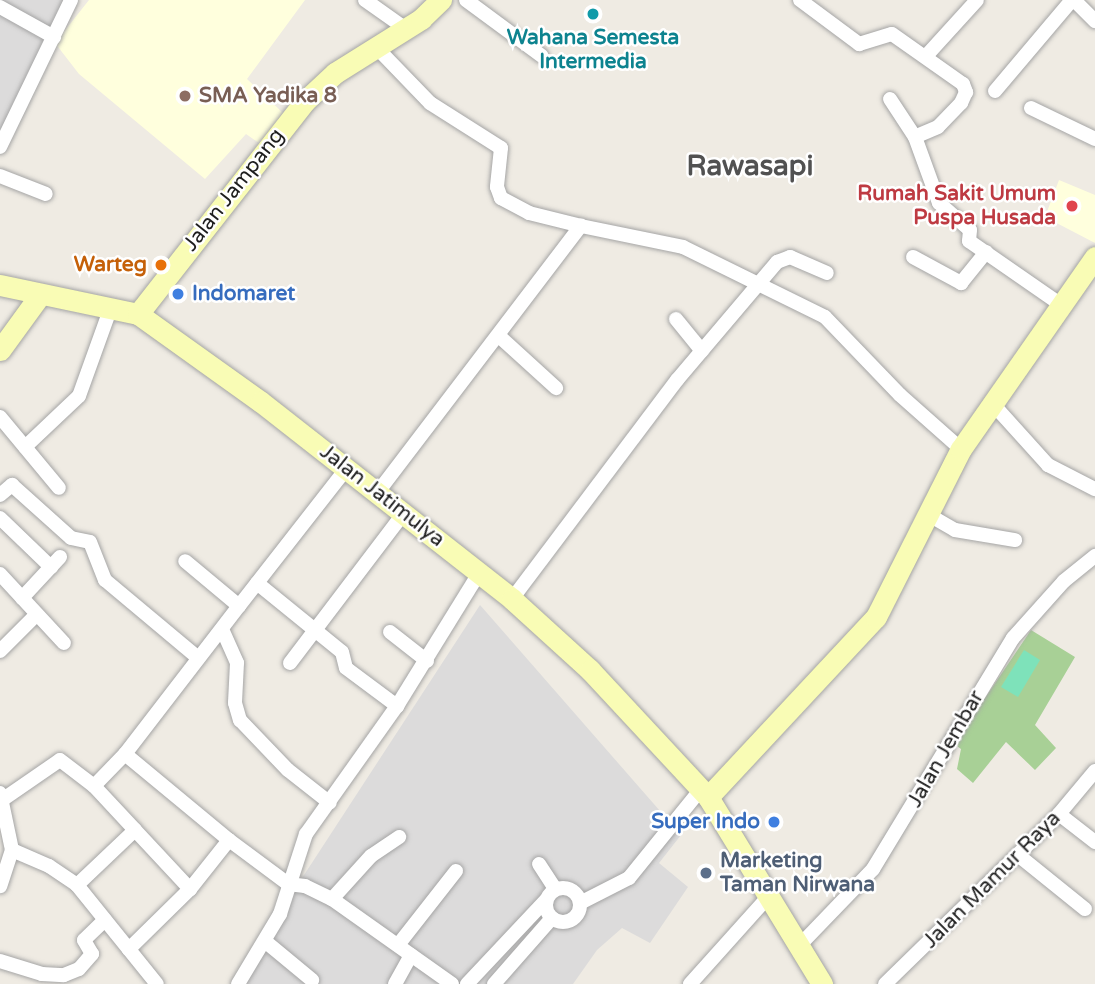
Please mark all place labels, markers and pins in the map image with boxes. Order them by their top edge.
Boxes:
marker: Wahana Semesta Intermedia [585,6,601,22]
place label: Wahana Semesta Intermedia [507,25,679,75]
place label: SMA Yadika 8 [199,83,337,109]
marker: SMA Yadika 8 [177,88,193,104]
place label: Rumah Sakit Umum Puspa Husada [857,181,1056,231]
marker: Rumah Sakit Umum Puspa Husada [1062,196,1082,216]
place label: Warteg [74,252,147,278]
marker: Warteg [153,257,169,273]
place label: Indomaret [192,281,295,307]
marker: Indomaret [170,286,186,302]
place label: Super Indo [651,809,760,835]
marker: Super Indo [766,814,782,830]
place label: Marketing Taman Nirwana [720,848,875,898]
marker: Marketing Taman Nirwana [698,865,714,881]

